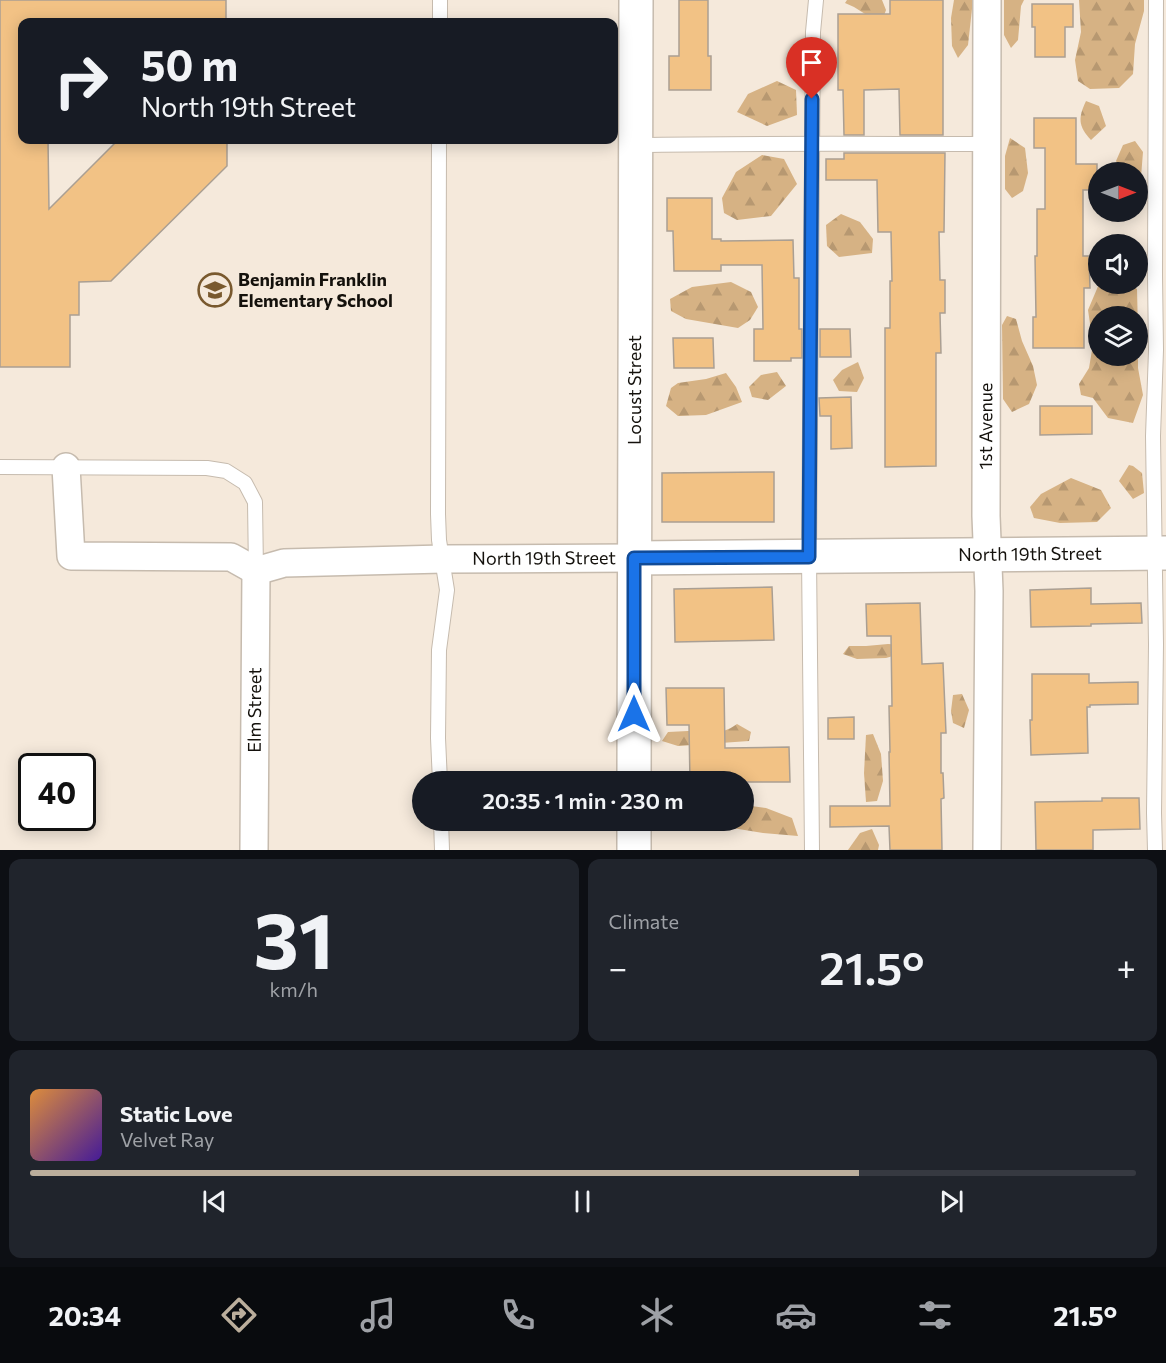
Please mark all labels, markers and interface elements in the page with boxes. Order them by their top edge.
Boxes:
pin [786,37,837,99]
text: 50 m [141,38,238,90]
icon: right [42,42,120,120]
icon: arrive [795,46,828,79]
text: North 19th Street [141,90,356,123]
north arrow [1088,162,1148,222]
map controls [1088,162,1148,366]
button: sound [1088,234,1148,294]
place label: Benjamin Franklin Elementary School [238,268,393,311]
school or university icon: Benjamin Franklin Elementary School [197,272,233,308]
button: layers [1088,306,1148,366]
street label: Locust Street [623,335,645,445]
street label: 1st Avenue [974,383,996,469]
street label: North 19th Street [958,542,1102,565]
street label: North 19th Street [472,546,616,569]
street label: Elm Street [243,667,265,753]
position arrow [602,682,666,746]
speed limit sign: 40 [18,753,96,831]
text: 20:35 · 1 min · 230 m [483,787,683,814]
text: 31 [253,890,334,985]
text: Climate [609,909,679,933]
text: 21.5° [819,939,925,994]
text: − [609,946,627,987]
text: + [1117,946,1136,987]
text: km/h [269,977,318,1001]
text: Static Love [120,1100,233,1127]
text: Velvet Ray [120,1127,214,1151]
icon: previous [198,1185,231,1218]
icon: pause [566,1185,599,1218]
icon: next [935,1185,968,1218]
icon: directions [218,1294,260,1336]
icon: music [357,1294,399,1336]
icon: phone [497,1294,539,1336]
icon: climate [636,1294,678,1336]
icon: car [775,1294,817,1336]
icon: filters [914,1294,956,1336]
text: 20:34 [49,1299,121,1332]
text: 21.5° [1053,1299,1117,1332]

